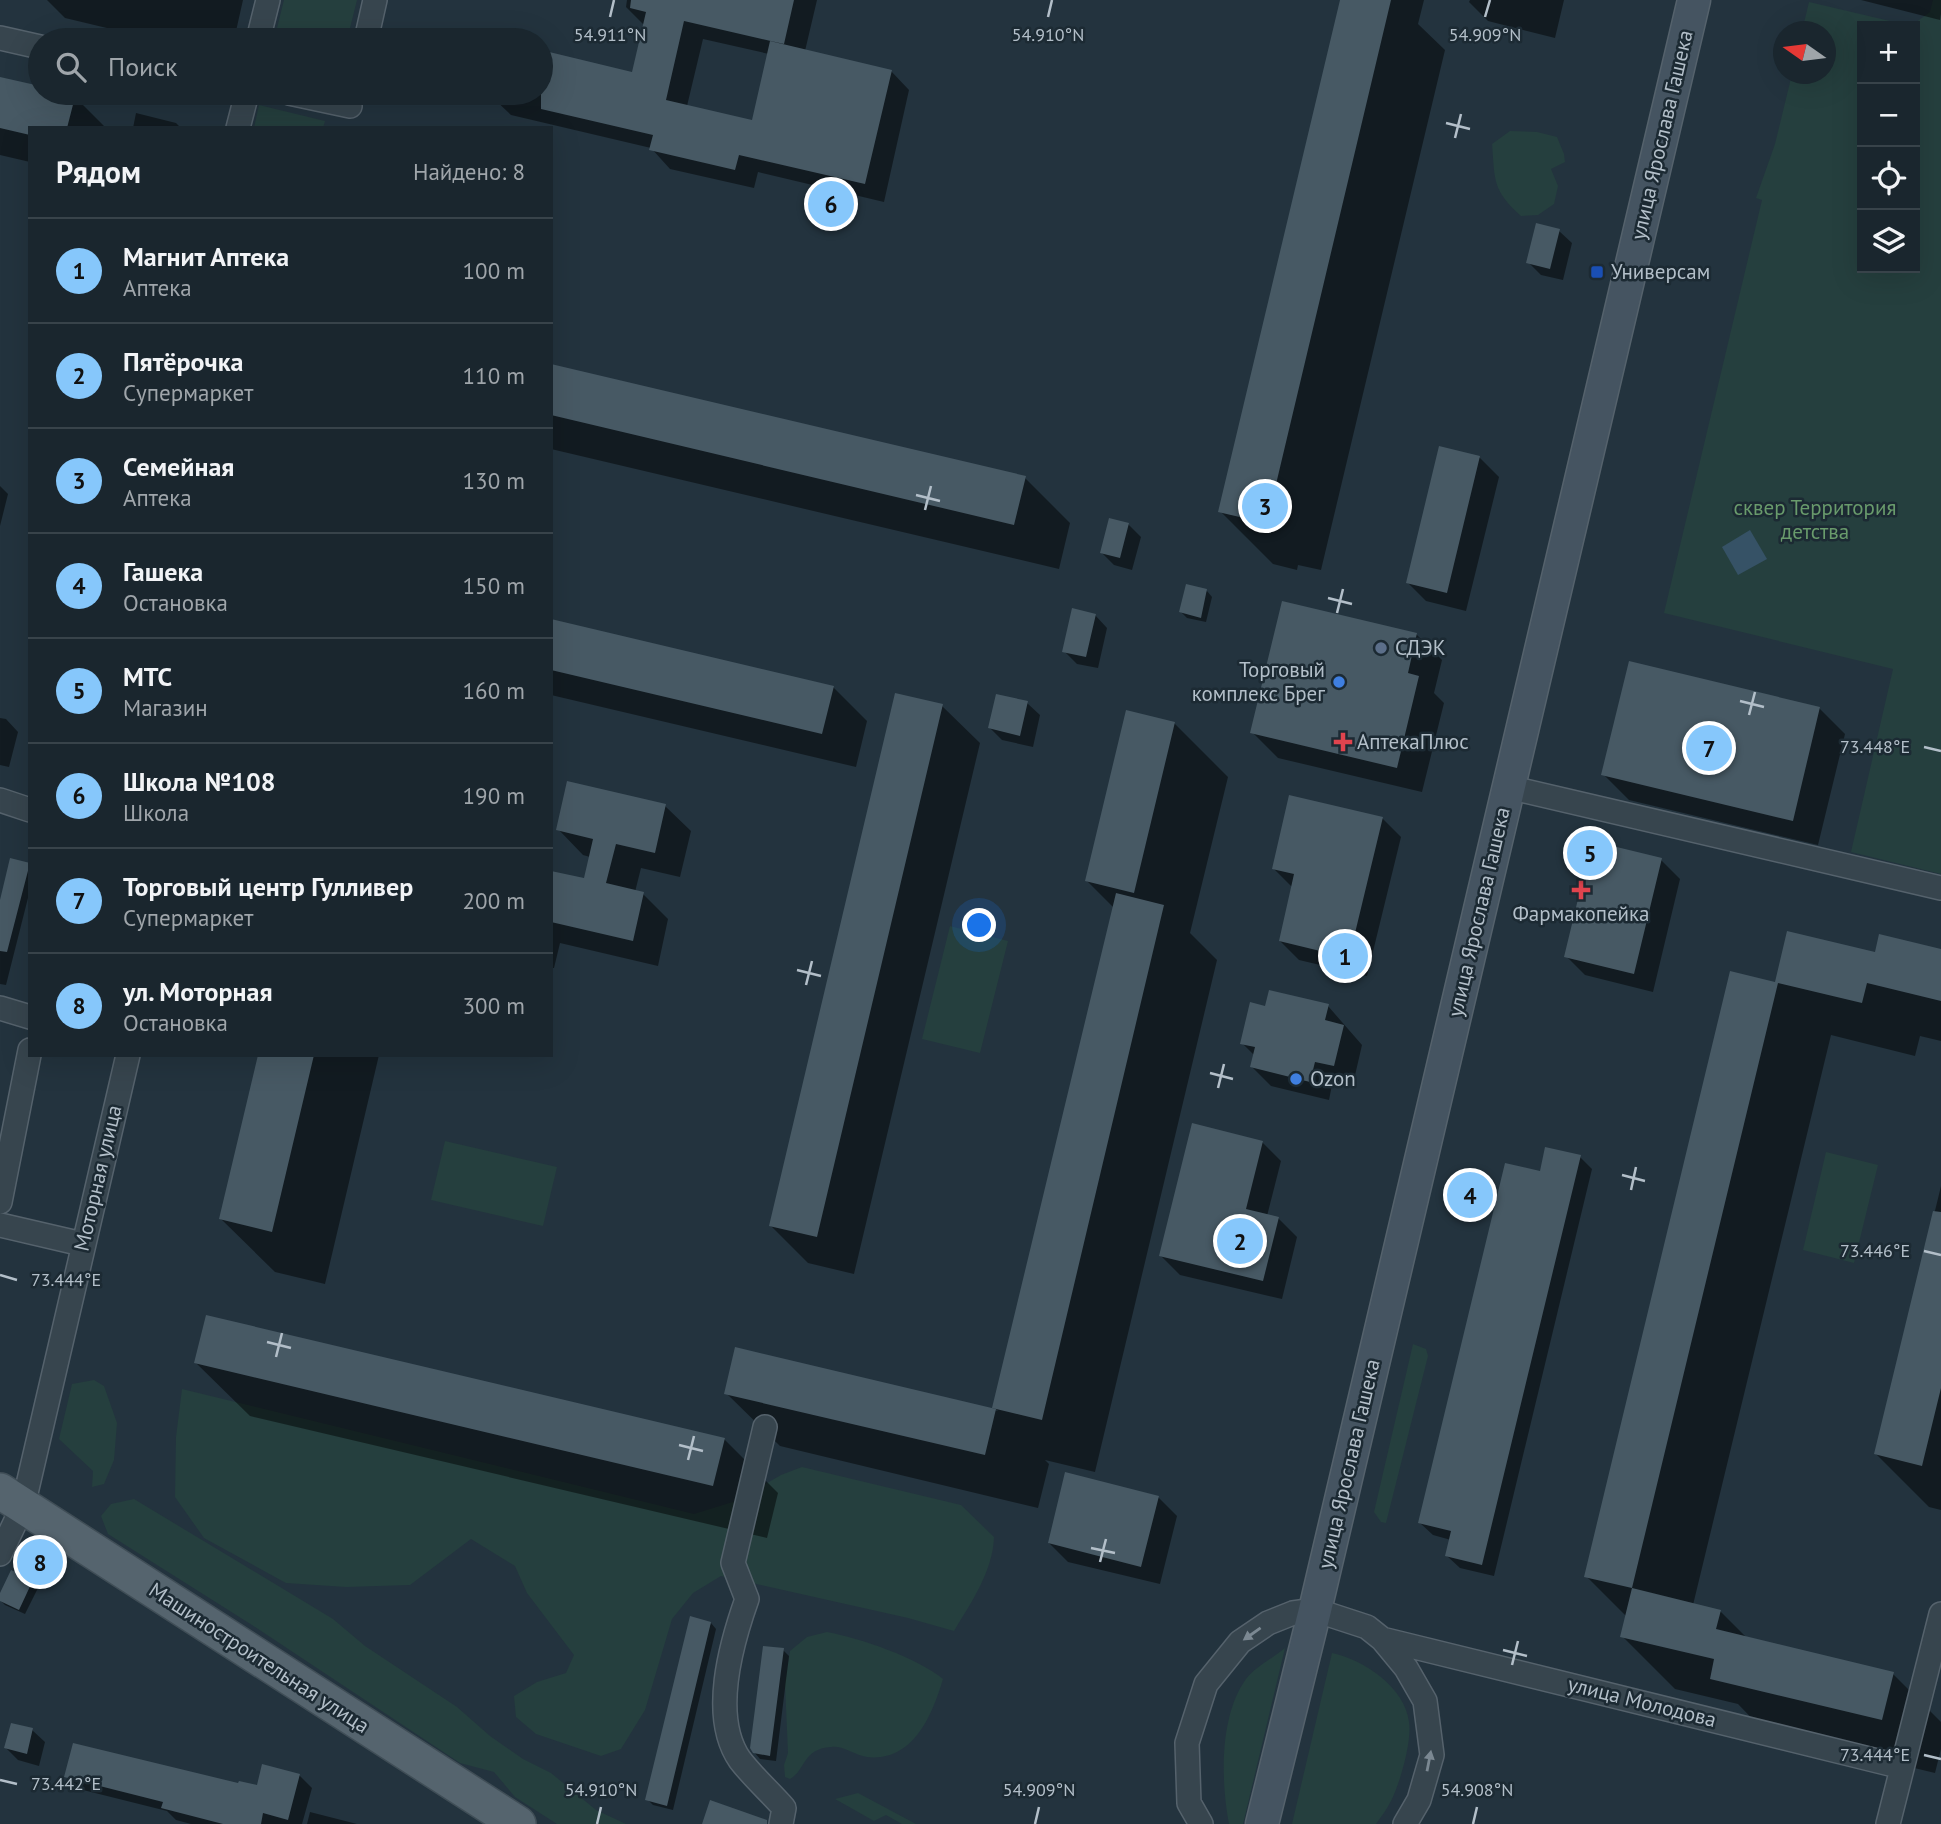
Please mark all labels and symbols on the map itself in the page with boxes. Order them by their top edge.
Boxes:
north arrow [1773,21,1836,84]
text: 54.911°N [574,23,646,46]
text: 54.910°N [1012,23,1084,46]
text: 54.909°N [1449,23,1521,46]
street label: улица Ярослава Гашека [1624,27,1699,242]
pin: 6 [808,178,854,230]
place label: Универсам [1611,258,1710,285]
marker: Универсам [1589,264,1605,280]
pin: 3 [1242,480,1288,532]
park label: сквер Территория детства [1734,494,1896,545]
place label: СДЭК [1395,634,1446,661]
marker: СДЭК [1373,640,1389,656]
place label: Торговый комплекс Брег [1192,656,1325,707]
marker: Торговый комплекс Брег [1331,674,1347,690]
pin: 7 [1686,722,1732,774]
place label: АптекаПлюс [1357,728,1469,755]
marker: АптекаПлюс [1335,734,1351,750]
text: 73.448°E [1840,735,1910,758]
street label: улица Ярослава Гашека [1441,804,1516,1019]
pin: 5 [1567,827,1613,879]
marker: Фармакопейка [1573,882,1589,898]
place label: Фармакопейка [1512,900,1650,927]
your location [962,908,996,942]
pin: 1 [1322,930,1368,982]
place label: Ozon [1310,1065,1356,1092]
marker: Ozon [1288,1071,1304,1087]
street label: Моторная улица [68,1102,127,1253]
pin: 4 [1447,1169,1493,1221]
pin: 2 [1217,1215,1263,1267]
text: 73.446°E [1840,1239,1910,1262]
text: 73.444°E [31,1268,101,1291]
street label: улица Ярослава Гашека [1311,1356,1386,1571]
pin: 8 [17,1536,63,1588]
street label: Машиностроительная улица [144,1576,375,1739]
one-way arrow [1243,1627,1261,1641]
street label: улица Молодова [1565,1670,1719,1733]
text: 73.444°E [1840,1743,1910,1766]
one-way arrow [1424,1750,1435,1772]
text: 73.442°E [31,1772,101,1795]
text: 54.910°N [565,1778,637,1801]
text: 54.909°N [1003,1778,1075,1801]
text: 54.908°N [1441,1778,1513,1801]

